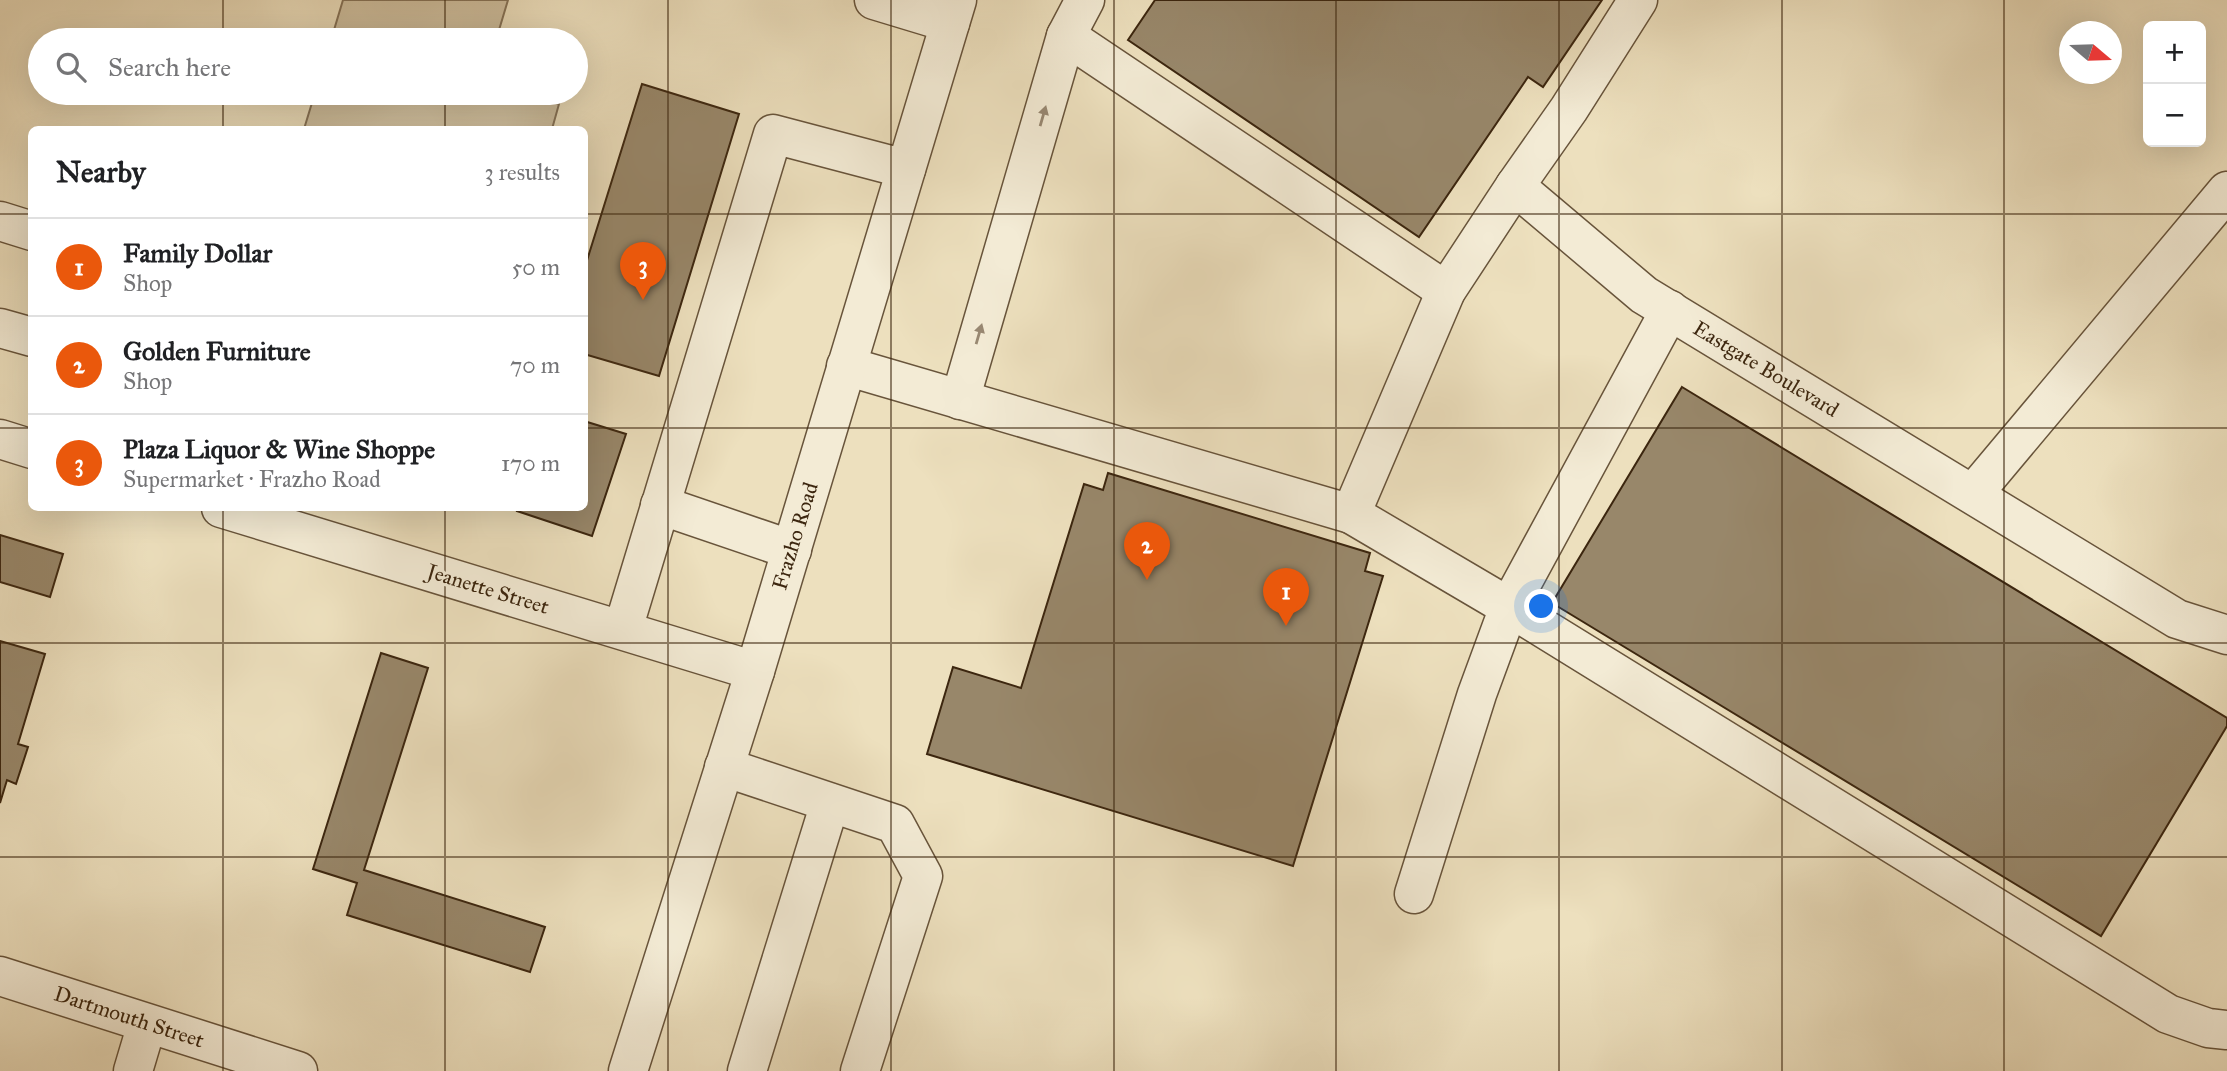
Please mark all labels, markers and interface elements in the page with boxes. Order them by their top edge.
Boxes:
north arrow [2059,21,2122,84]
map controls [2143,21,2206,147]
button: + [2143,21,2206,84]
search box [28,28,588,105]
icon: search [52,48,90,86]
text: Search here [108,51,231,83]
button: − [2143,84,2206,147]
one-way arrow [1039,105,1049,126]
text: Nearby [56,154,146,190]
text: 3 results [484,158,560,186]
text: Family Dollar [123,237,272,269]
pin: 3 [620,242,666,300]
text: 1 [74,253,84,281]
text: 50 m [512,253,560,281]
text: Shop [123,269,172,297]
street label: Eastgate Boulevard [1688,315,1844,423]
one-way arrow [975,323,985,344]
text: Golden Furniture [123,335,311,367]
text: 2 [73,351,85,379]
text: 70 m [510,351,560,379]
text: Shop [123,367,172,395]
text: Plaza Liquor & Wine Shoppe [123,433,435,465]
text: 3 [74,449,84,477]
text: 170 m [501,449,560,477]
text: Supermarket · Frazho Road [123,465,381,493]
street label: Frazho Road [766,479,824,593]
pin: 2 [1124,522,1170,580]
street label: Jeanette Street [422,558,553,620]
pin: 1 [1263,568,1309,626]
your location [1524,589,1558,623]
street label: Dartmouth Street [51,981,208,1054]

